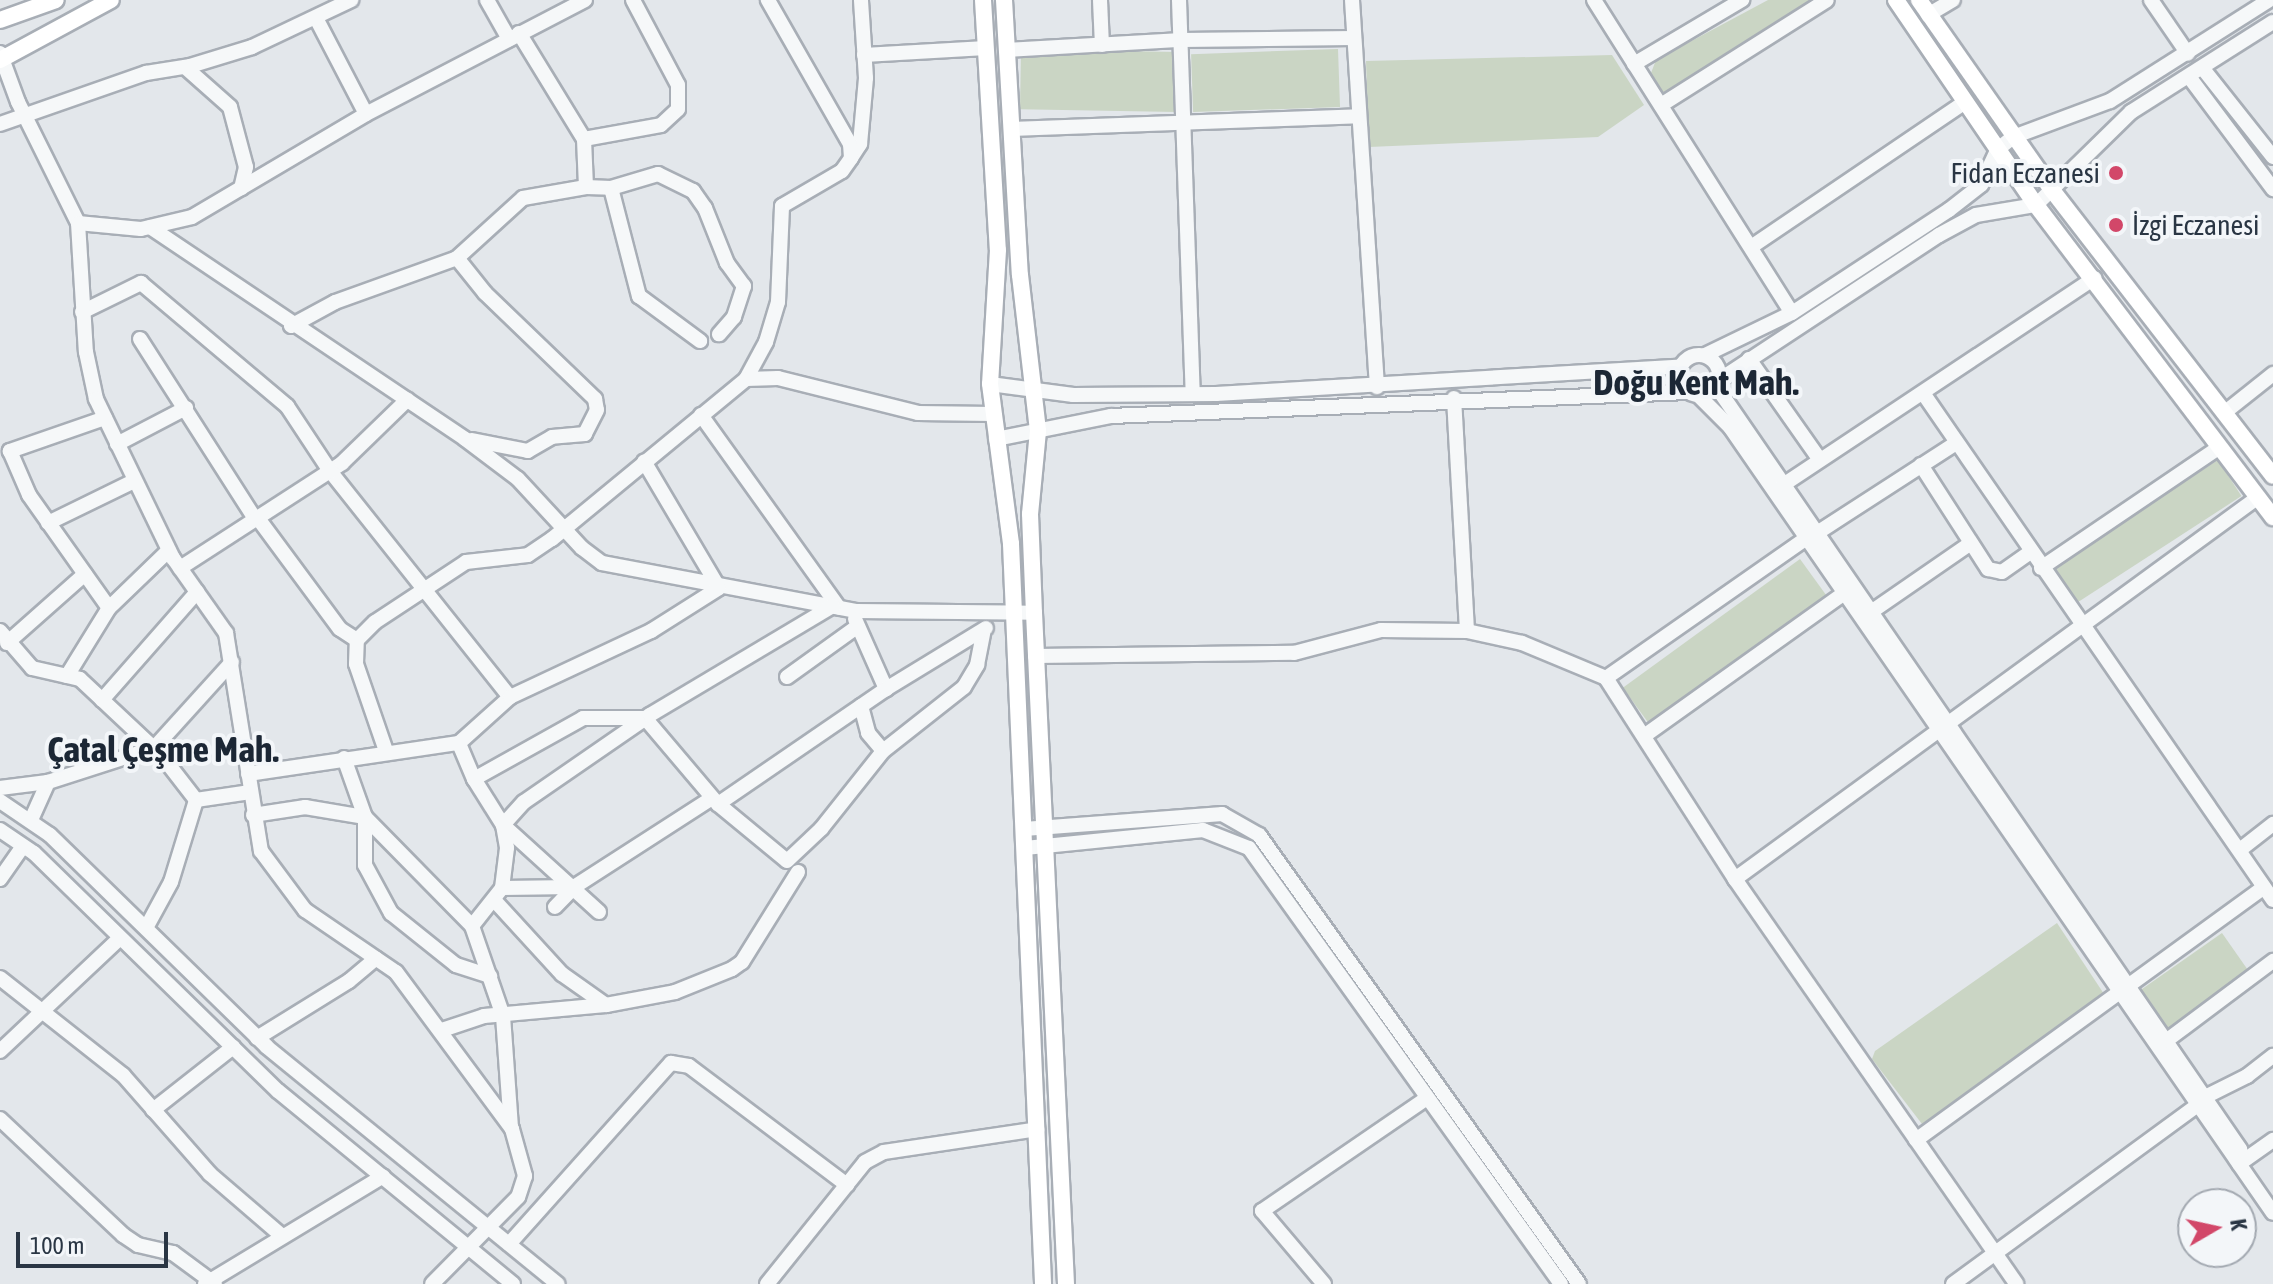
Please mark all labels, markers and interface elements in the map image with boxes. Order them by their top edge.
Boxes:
place label: Fidan Eczanesi [1951,156,2100,190]
marker: Fidan Eczanesi [2107,164,2125,182]
place label: İzgi Eczanesi [2132,208,2260,242]
marker: İzgi Eczanesi [2107,216,2125,234]
district label: Doğu Kent Mah. [1593,361,1799,405]
district label: Çatal Çeşme Mah. [47,728,279,772]
north arrow [2177,1188,2257,1268]
scale bar [20,1216,172,1266]
text: K [2225,1217,2252,1232]
text: 100 m [30,1232,84,1259]

